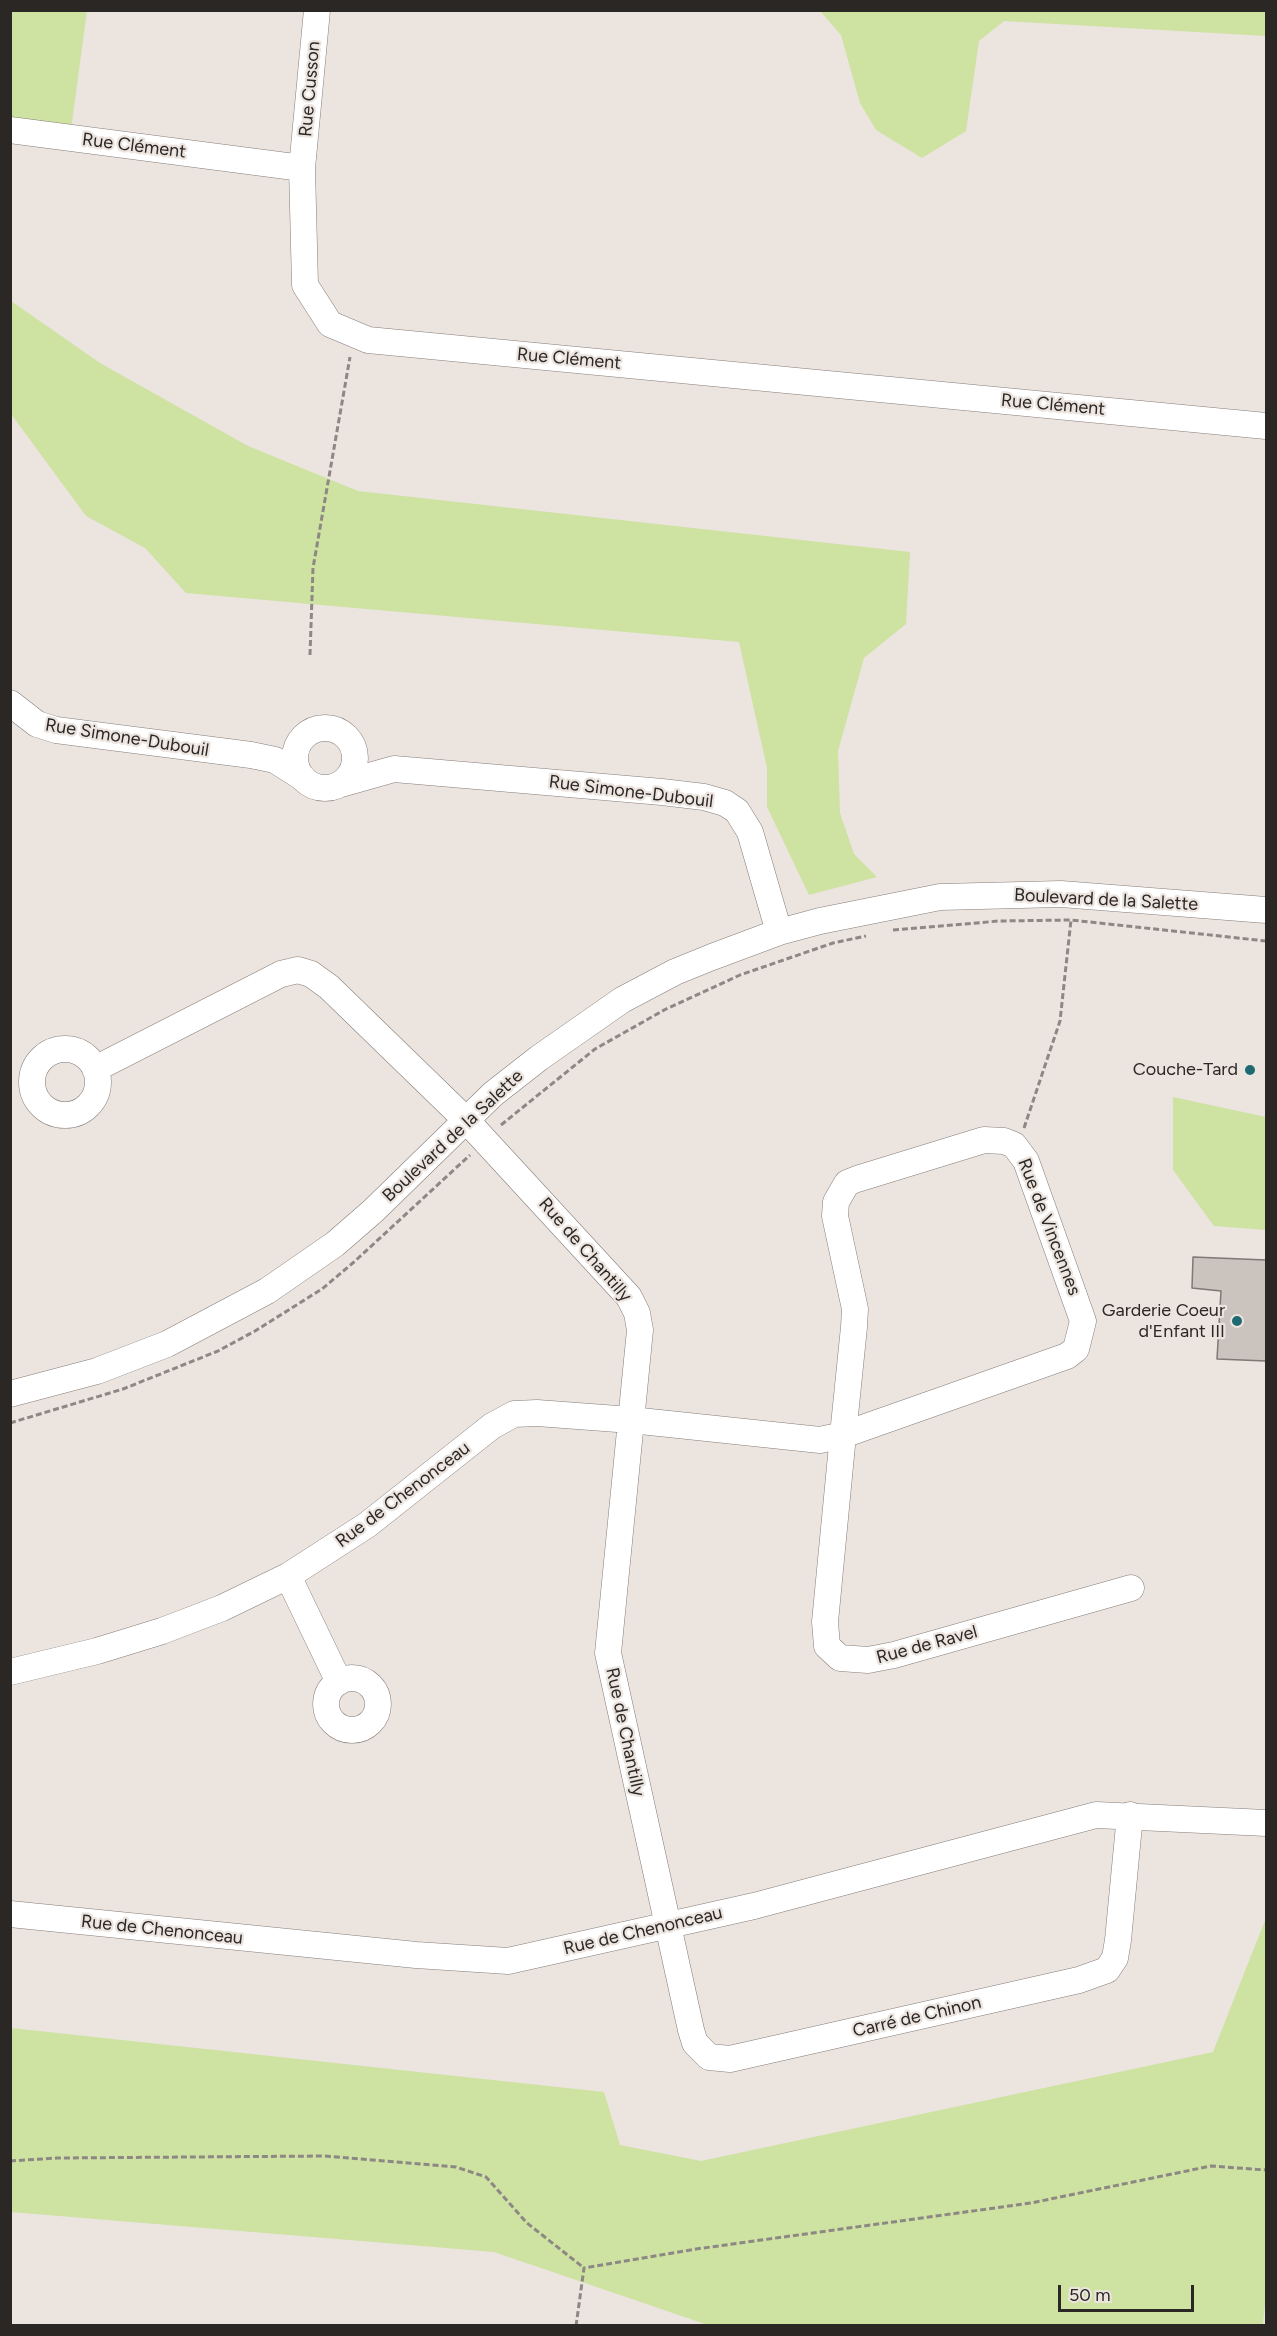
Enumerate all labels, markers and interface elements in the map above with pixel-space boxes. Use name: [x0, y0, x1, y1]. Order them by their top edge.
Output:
street label: Rue Cusson: [295, 40, 325, 138]
street label: Rue Clément: [81, 129, 187, 163]
street label: Rue Clément: [516, 344, 622, 374]
street label: Rue Clément: [1000, 390, 1106, 420]
street label: Rue Simone-Dubouil: [44, 714, 210, 762]
street label: Rue Simone-Dubouil: [548, 771, 714, 813]
street label: Boulevard de la Salette: [1013, 884, 1199, 916]
place label: Couche-Tard: [1133, 1059, 1238, 1081]
marker: Couche-Tard: [1243, 1063, 1257, 1077]
street label: Boulevard de la Salette: [378, 1065, 528, 1207]
street label: Rue de Vincennes: [1013, 1155, 1085, 1299]
street label: Rue de Chantilly: [534, 1193, 636, 1307]
place label: Garderie Coeur d'Enfant III: [1102, 1300, 1225, 1342]
marker: Garderie Coeur d'Enfant III: [1230, 1314, 1244, 1328]
street label: Rue de Chenonceau: [332, 1437, 474, 1553]
street label: Rue de Ravel: [874, 1621, 980, 1669]
street label: Rue de Chantilly: [601, 1666, 649, 1798]
street label: Rue de Chenonceau: [561, 1902, 725, 1960]
street label: Rue de Chenonceau: [80, 1911, 244, 1949]
street label: Carré de Chinon: [851, 1992, 983, 2042]
scale bar: [1061, 2273, 1198, 2311]
text: 50 m: [1069, 2284, 1111, 2306]

